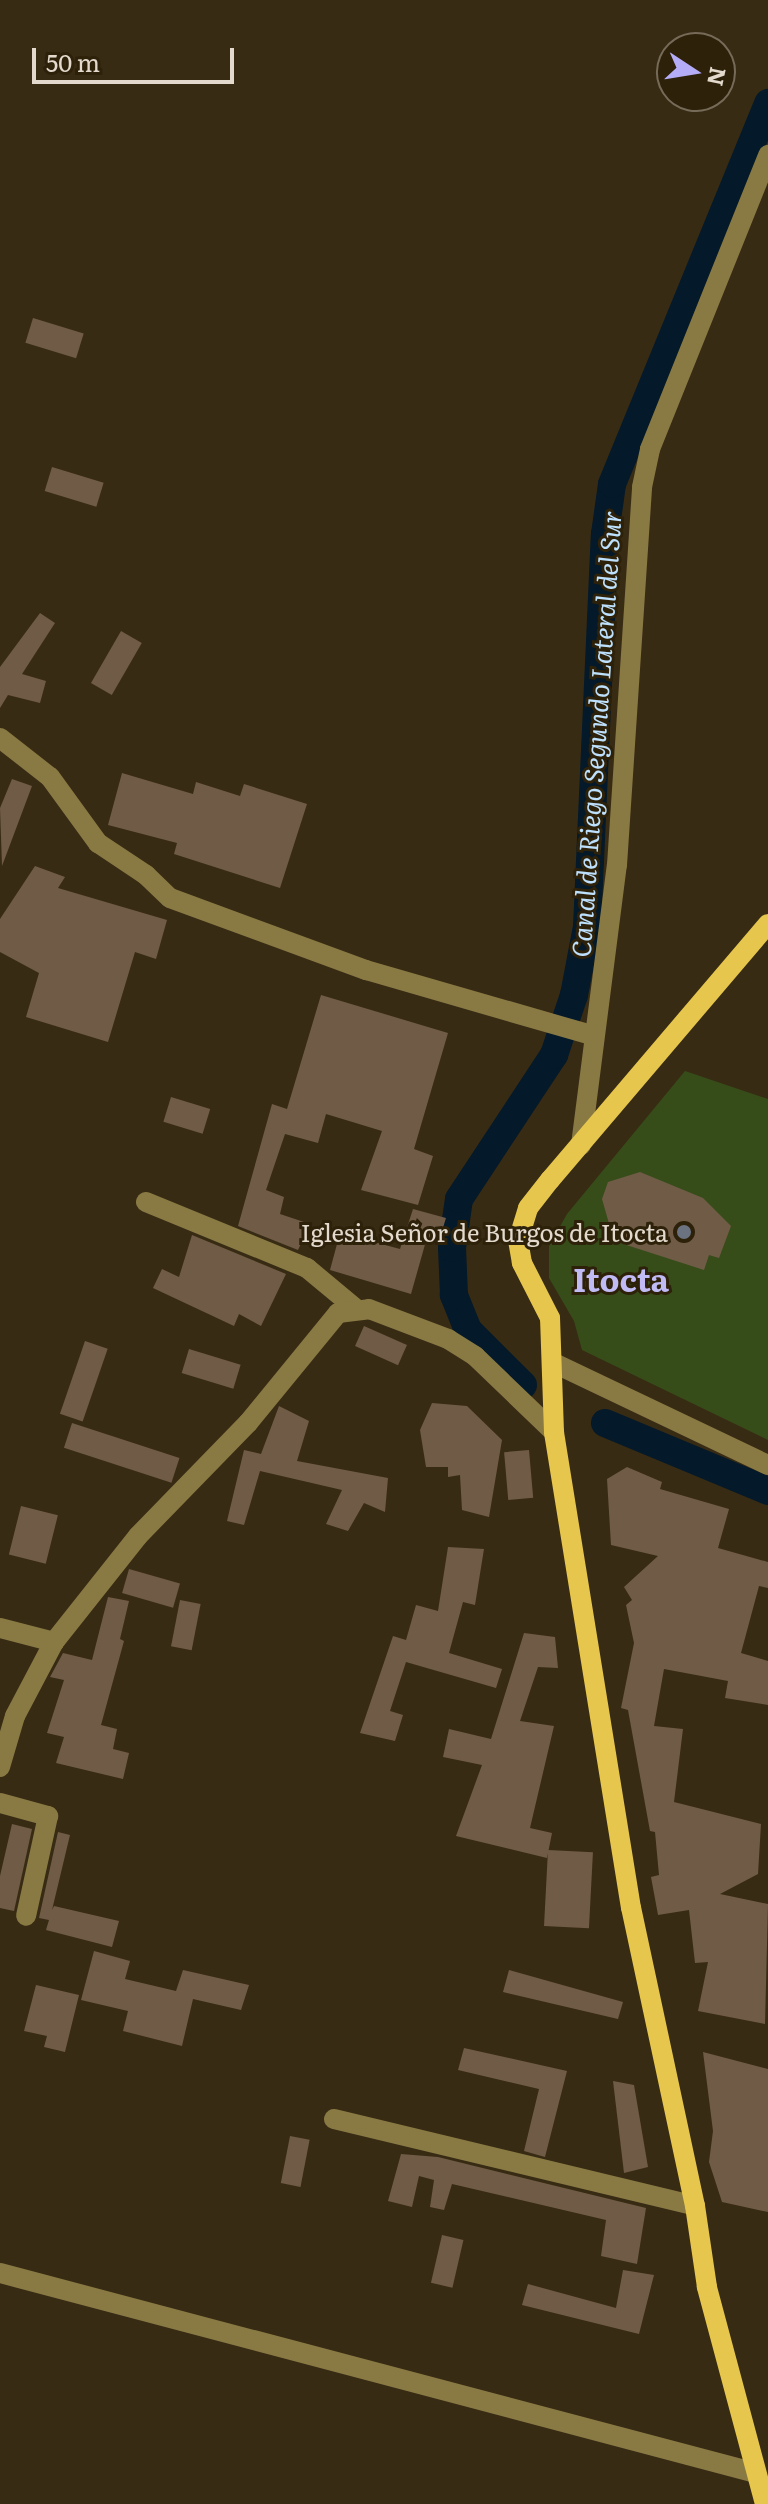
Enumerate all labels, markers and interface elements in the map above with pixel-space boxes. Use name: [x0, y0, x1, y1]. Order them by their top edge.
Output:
scale bar: [36, 32, 238, 82]
north arrow: [656, 32, 736, 112]
text: 50 m: [46, 44, 100, 79]
text: N: [700, 64, 736, 89]
water label: Canal de Riego Segundo Lateral del Sur: [564, 510, 626, 958]
place label: Iglesia Señor de Burgos de Itocta: [301, 1218, 668, 1246]
marker: Iglesia Señor de Burgos de Itocta: [675, 1223, 693, 1241]
district label: Itocta: [573, 1259, 669, 1297]

